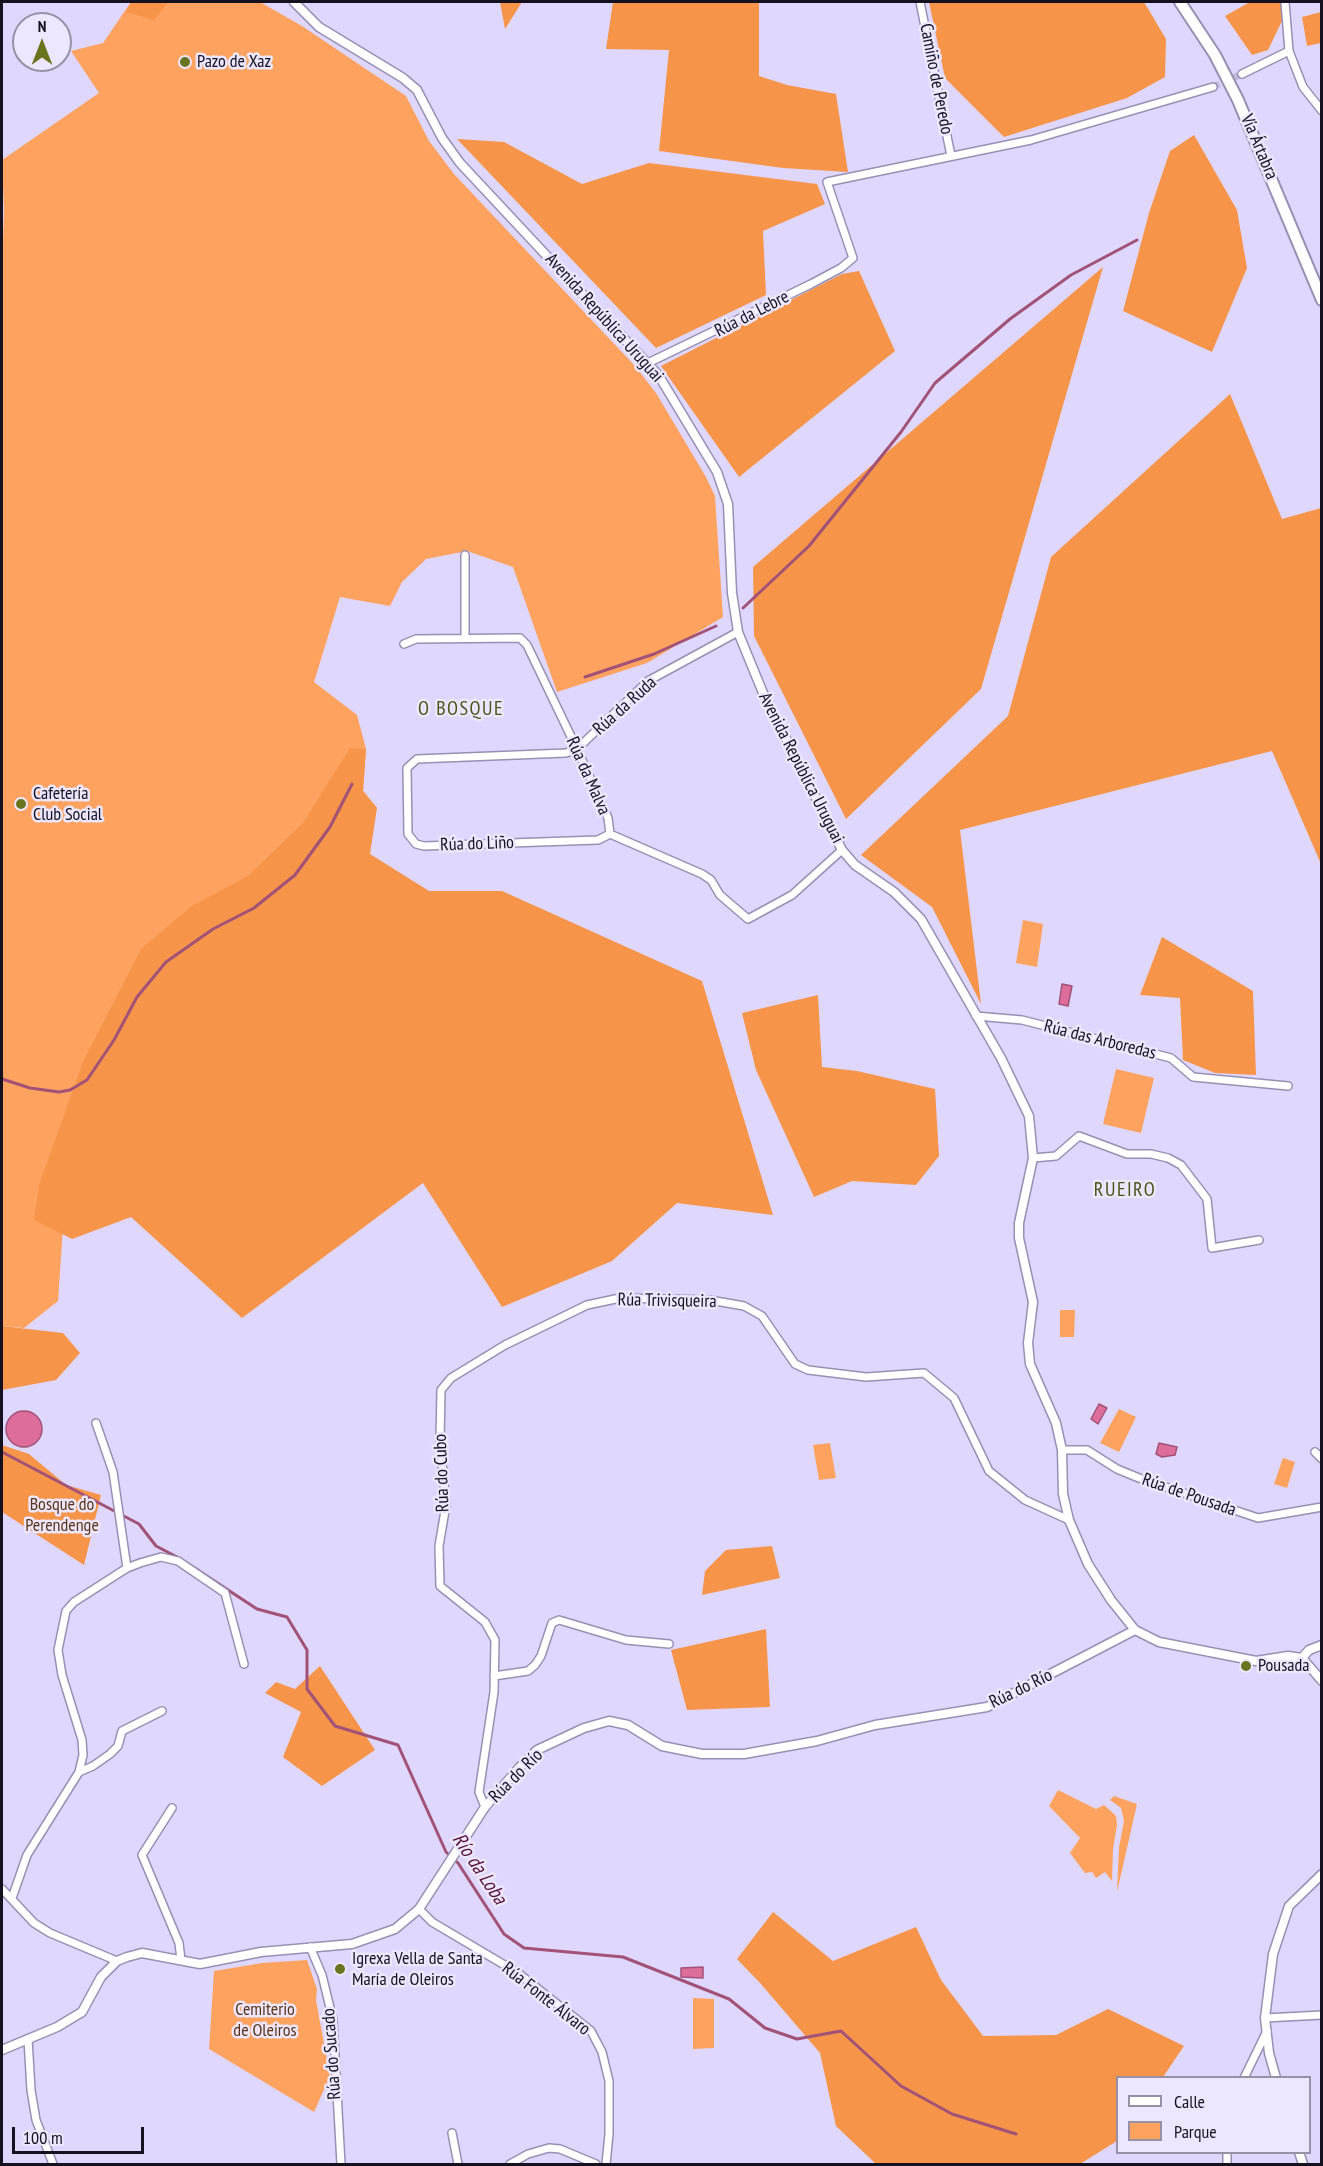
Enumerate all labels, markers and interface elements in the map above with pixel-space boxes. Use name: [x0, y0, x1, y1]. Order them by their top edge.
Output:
north arrow: [12, 12, 72, 72]
text: N: [38, 16, 46, 36]
street label: Camiño de Peredo: [915, 22, 957, 136]
place label: Pazo de Xaz: [197, 51, 271, 73]
marker: Pazo de Xaz: [178, 55, 192, 69]
street label: Vía Ártabra: [1236, 111, 1282, 183]
street label: Avenida República Uruguai: [540, 249, 668, 387]
street label: Rúa da Lebre: [711, 286, 793, 342]
street label: Rúa da Ruda: [589, 672, 661, 740]
street label: Avenida República Uruguai: [754, 689, 848, 847]
district label: O BOSQUE: [418, 697, 504, 721]
street label: Rúa da Malva: [561, 734, 615, 818]
place label: Cafetería Club Social: [33, 783, 102, 826]
marker: Cafetería Club Social: [14, 797, 28, 811]
street label: Rúa do Liño: [440, 832, 514, 856]
street label: Rúa das Arboredas: [1042, 1016, 1158, 1064]
district label: RUEIRO: [1094, 1178, 1156, 1202]
street label: Rúa Trivisqueira: [617, 1289, 717, 1313]
street label: Rúa do Cubo: [430, 1434, 454, 1512]
street label: Rúa de Pousada: [1139, 1469, 1239, 1521]
park label: Bosque do Perendenge: [25, 1494, 99, 1537]
place label: Pousada: [1258, 1655, 1309, 1677]
marker: Pousada: [1239, 1659, 1253, 1673]
street label: Rúa do Río: [986, 1665, 1056, 1713]
street label: Rúa do Río: [485, 1745, 547, 1807]
water label: Río da Loba: [447, 1829, 511, 1909]
place label: Igrexa Vella de Santa María de Oleiros: [352, 1948, 483, 1990]
street label: Rúa Fonte Álvaro: [497, 1958, 595, 2040]
marker: Igrexa Vella de Santa María de Oleiros: [333, 1962, 347, 1976]
park label: Cemiterio de Oleiros: [233, 1999, 297, 2042]
street label: Rúa do Sucado: [318, 2008, 346, 2100]
legend: [1116, 2076, 1311, 2154]
text: Calle: [1174, 2090, 1205, 2113]
scale bar: [15, 2115, 147, 2153]
text: Parque: [1174, 2120, 1217, 2143]
text: 100 m: [23, 2126, 63, 2149]

